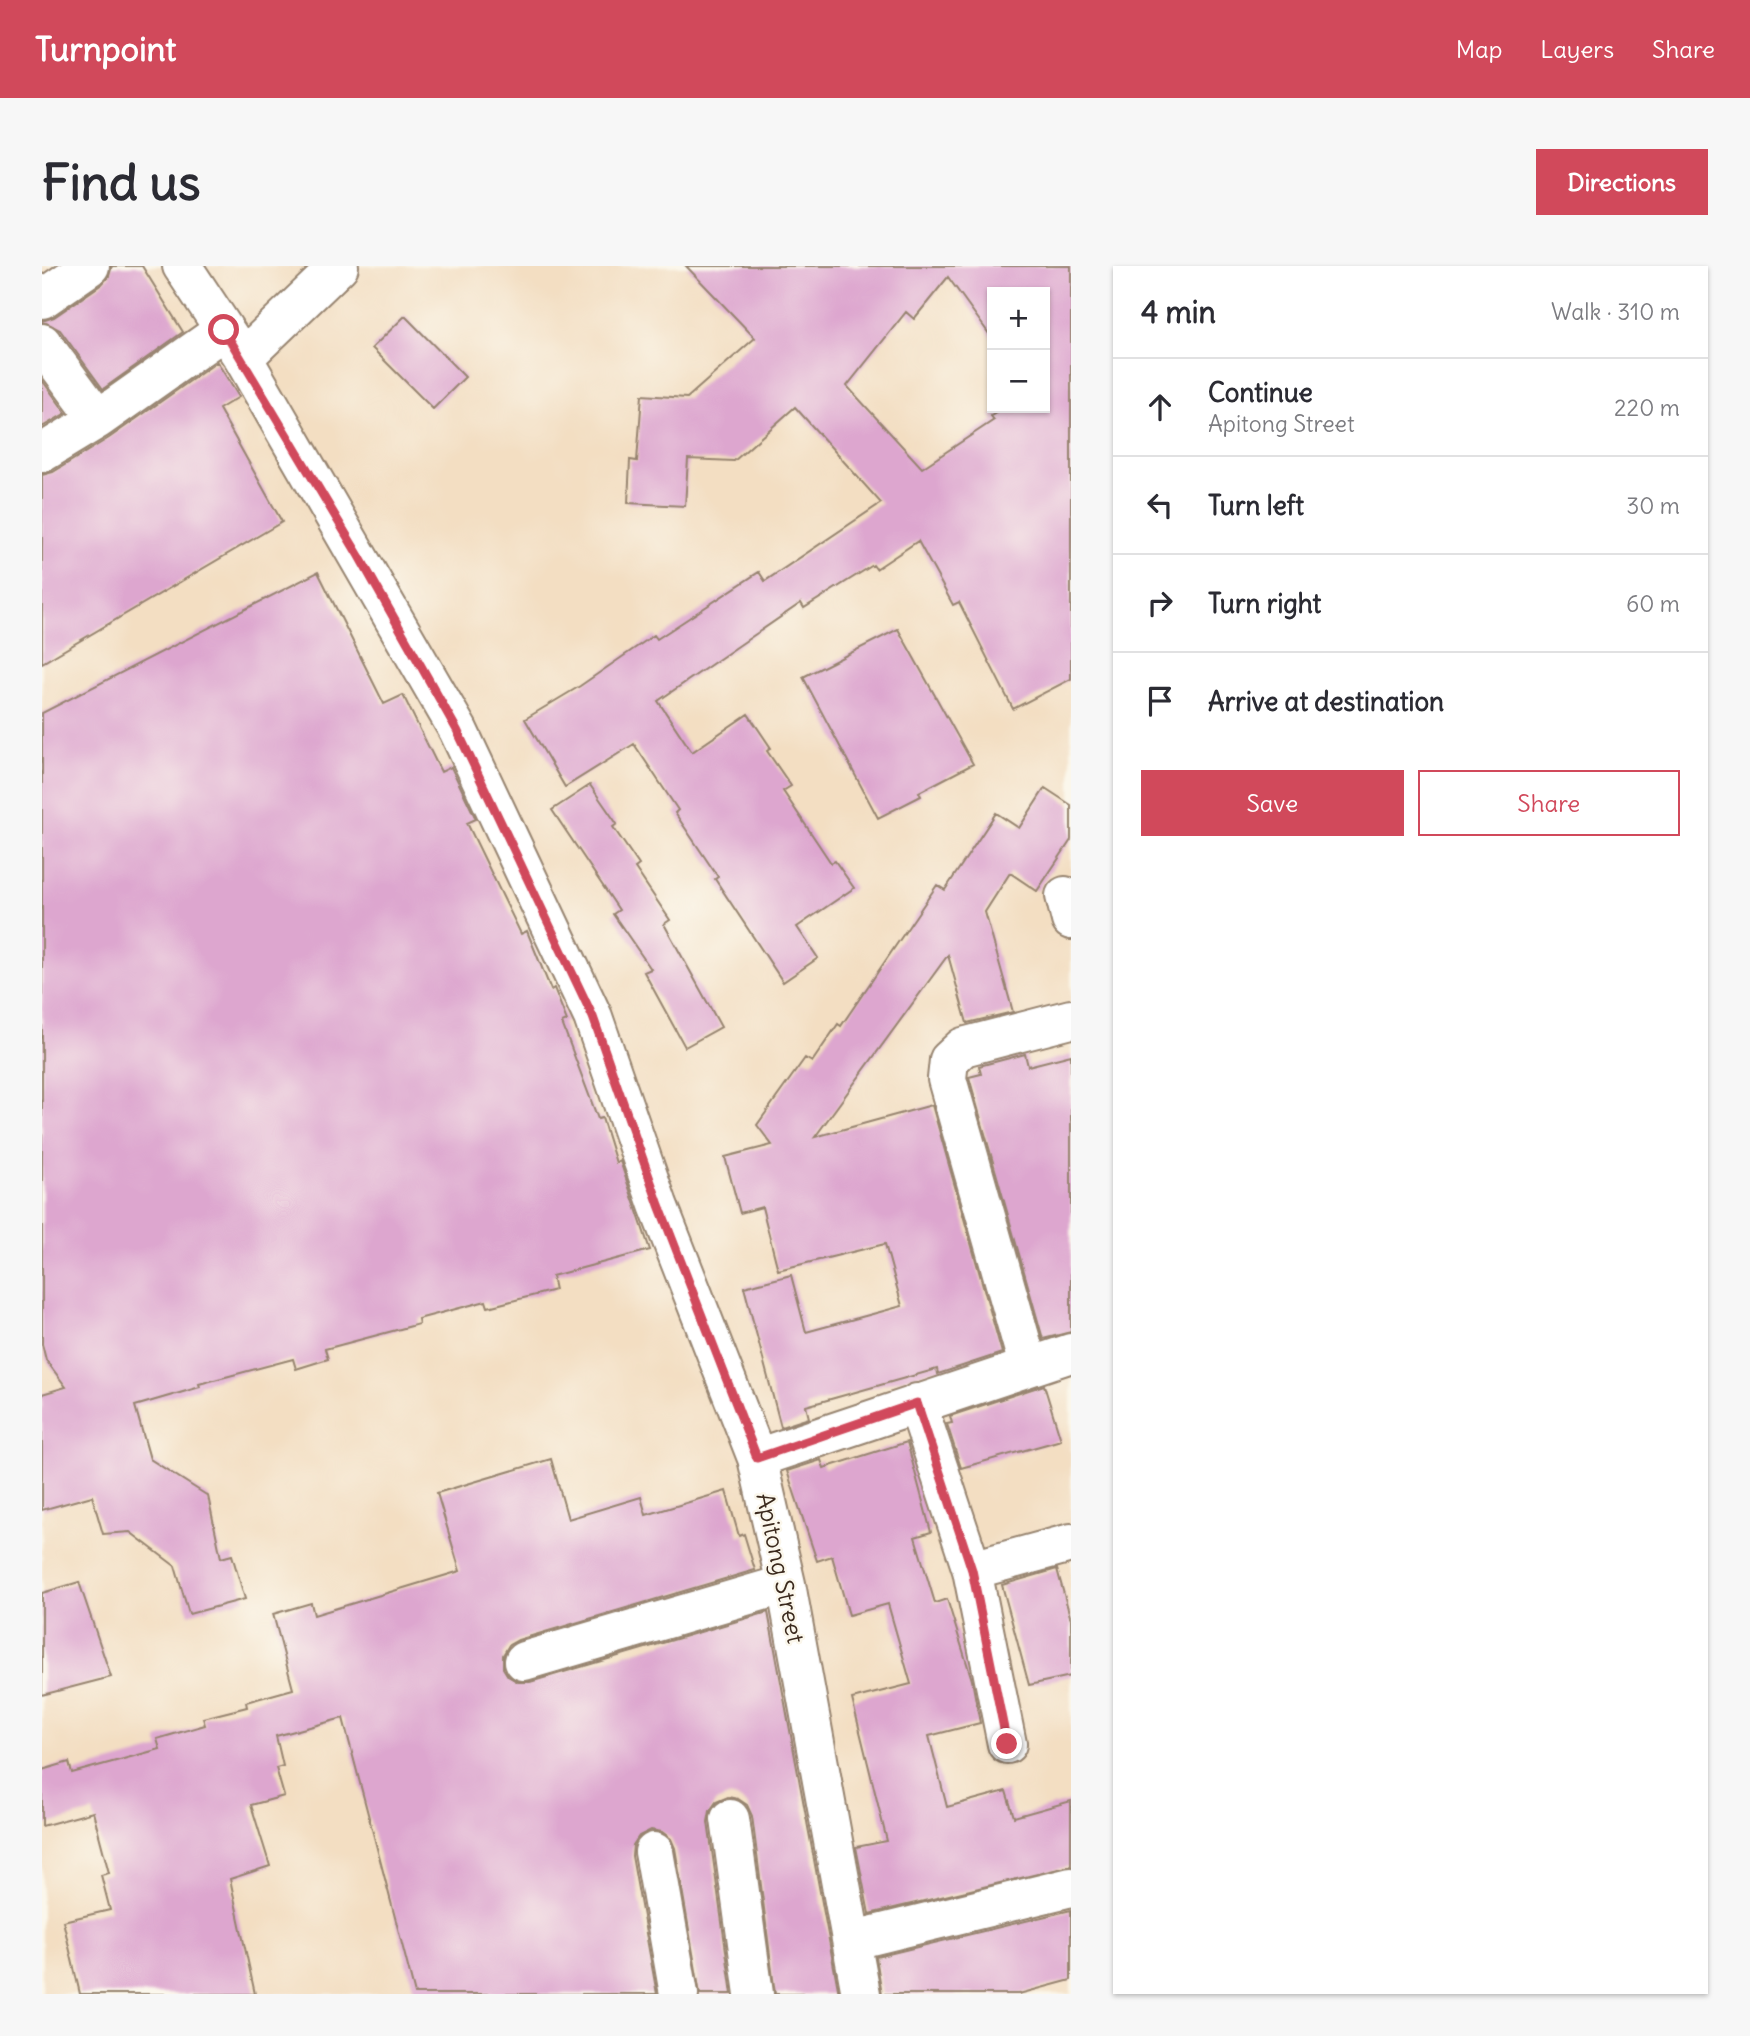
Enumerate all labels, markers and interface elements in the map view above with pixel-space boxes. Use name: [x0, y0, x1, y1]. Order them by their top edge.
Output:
text: Turnpoint: [35, 28, 176, 70]
text: Map: [1456, 34, 1502, 64]
text: Layers: [1540, 34, 1614, 64]
text: Share: [1652, 34, 1715, 64]
button: Directions: [1536, 149, 1708, 215]
text: Find us: [42, 152, 200, 213]
map controls: [987, 287, 1050, 413]
button: +: [987, 287, 1050, 350]
text: 4 min: [1141, 293, 1216, 331]
text: Walk · 310 m: [1551, 297, 1680, 326]
route start: [208, 314, 239, 345]
button: −: [987, 350, 1050, 413]
text: Continue: [1208, 376, 1313, 409]
icon: ahead: [1141, 388, 1179, 426]
text: 220 m: [1614, 393, 1680, 422]
text: Apitong Street: [1208, 409, 1355, 438]
icon: left: [1141, 486, 1179, 524]
text: Turn left: [1208, 489, 1304, 522]
text: 30 m: [1626, 491, 1680, 520]
icon: right: [1141, 584, 1179, 622]
text: Turn right: [1208, 587, 1321, 620]
text: 60 m: [1626, 589, 1680, 618]
icon: arrive: [1141, 682, 1179, 720]
text: Arrive at destination: [1208, 685, 1444, 718]
button: Save: [1141, 770, 1404, 836]
button: Share: [1418, 770, 1680, 836]
street label: Apitong Street: [750, 1490, 812, 1646]
route end: [991, 1728, 1022, 1759]

